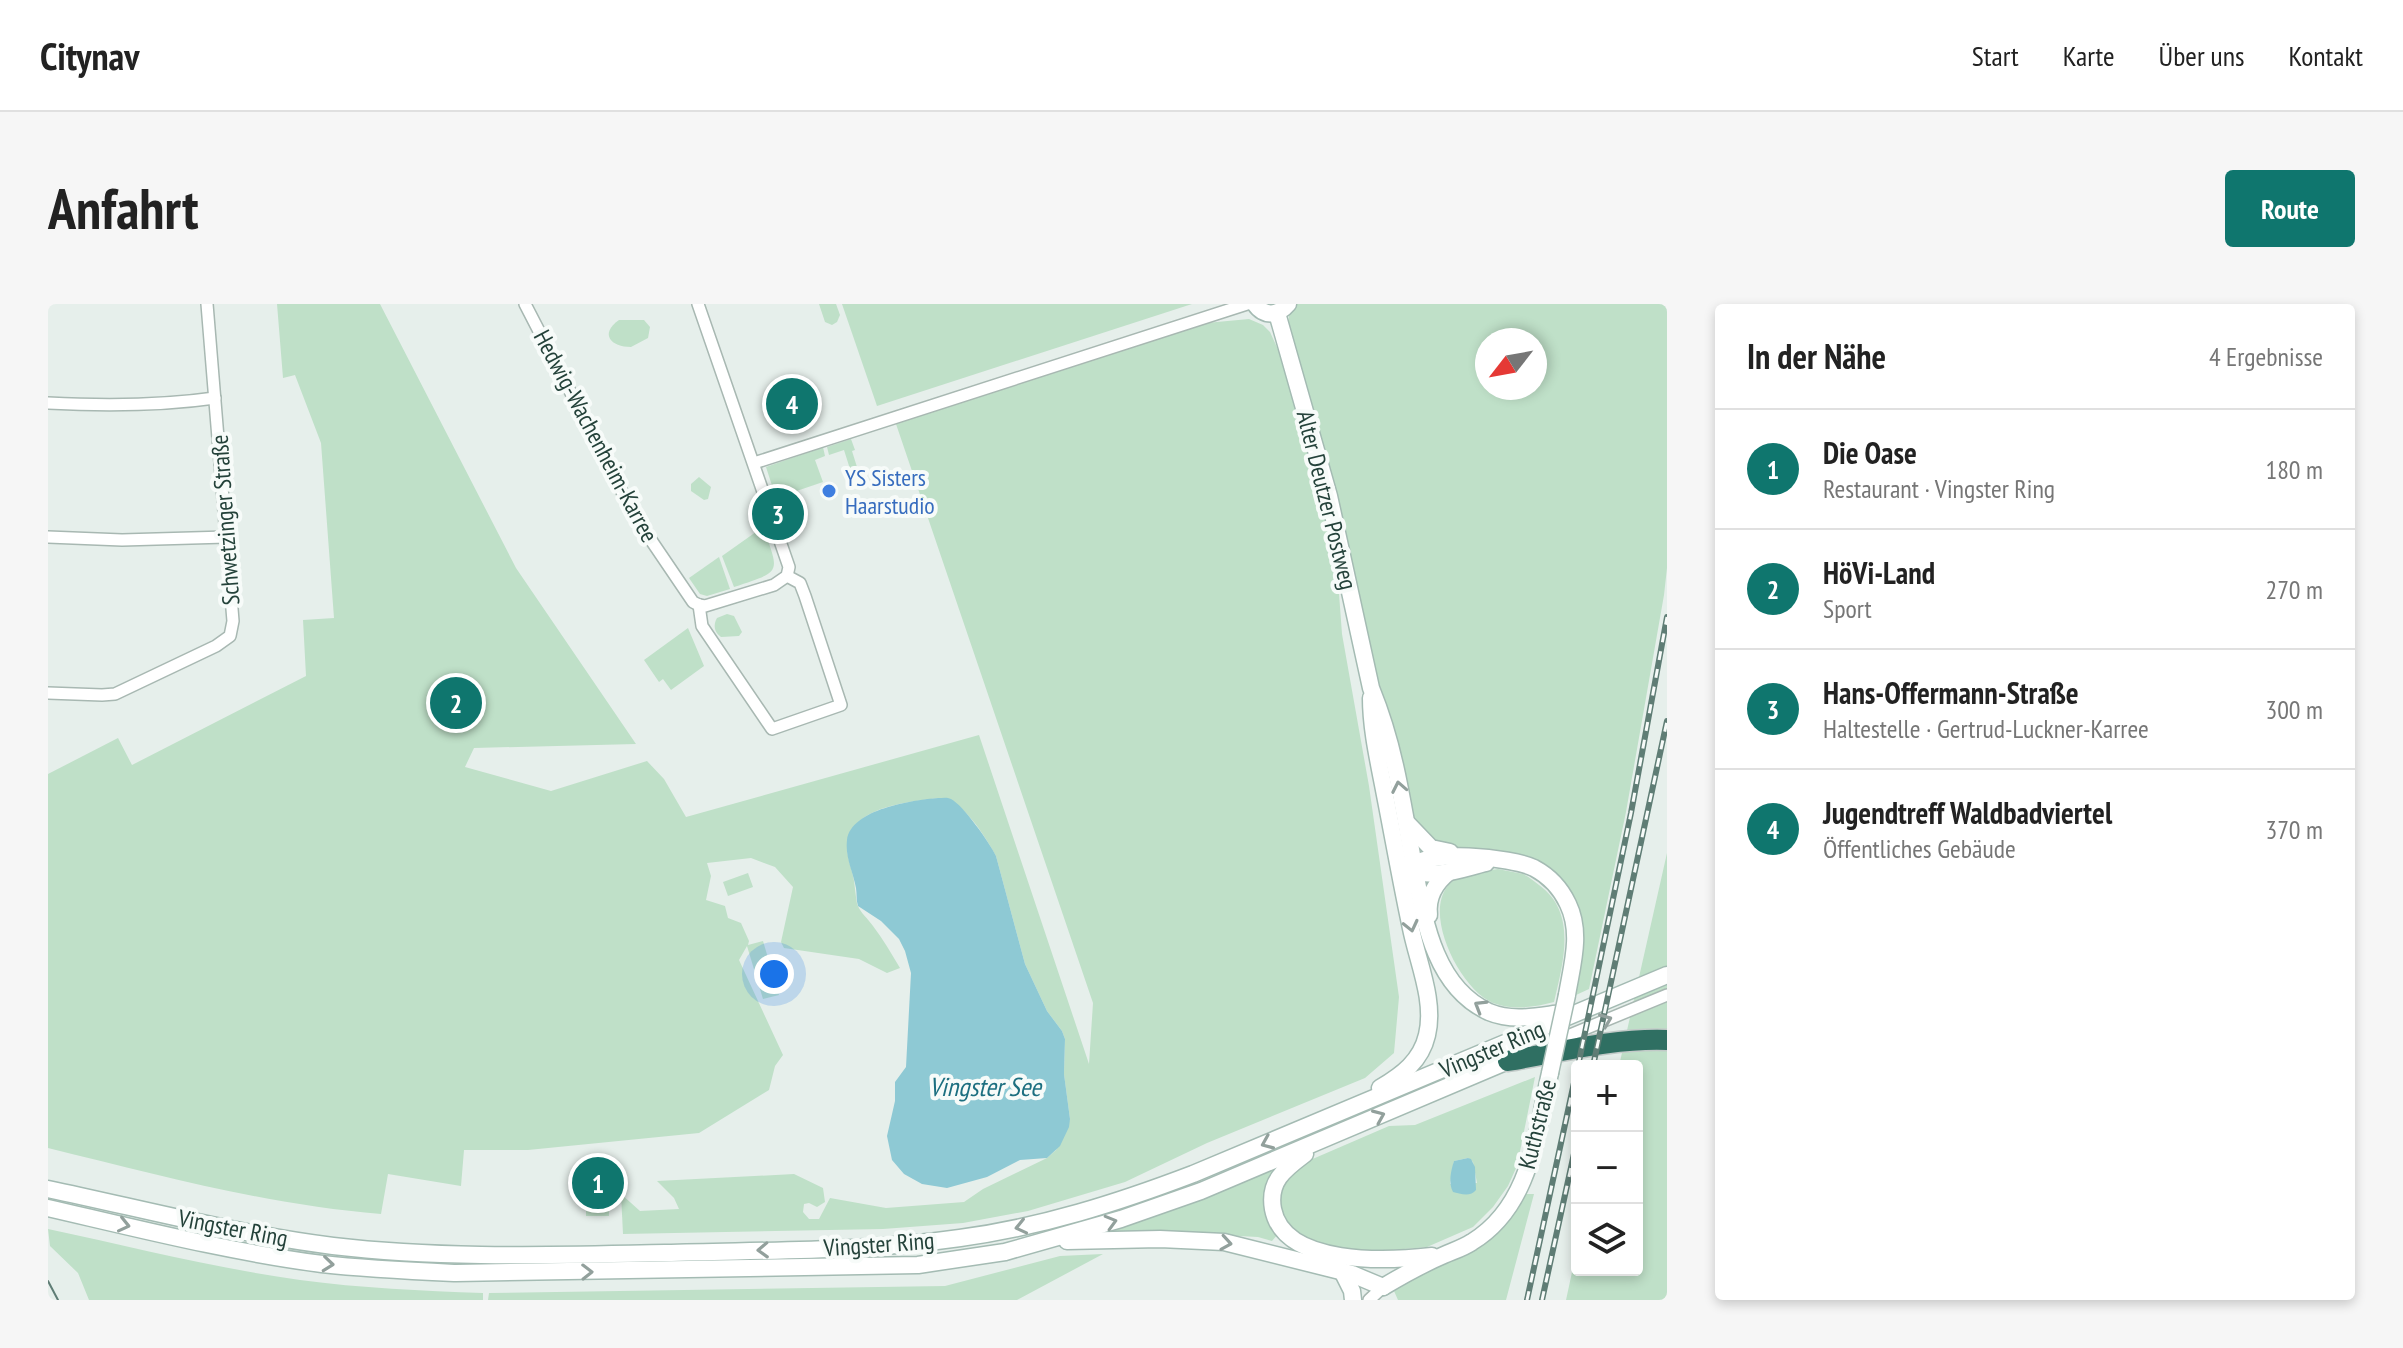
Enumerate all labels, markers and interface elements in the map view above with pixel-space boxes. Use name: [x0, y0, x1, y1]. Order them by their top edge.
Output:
text: Citynav: [40, 31, 139, 80]
text: Start: [1972, 37, 2019, 74]
text: Karte: [2063, 37, 2115, 74]
text: Über uns: [2159, 37, 2244, 74]
text: Kontakt: [2288, 37, 2363, 74]
button: Route: [2225, 170, 2355, 247]
text: Anfahrt: [48, 172, 199, 244]
street label: Hedwig-Wachenheim-Karree: [527, 324, 665, 548]
north arrow: [1475, 328, 1547, 400]
text: In der Nähe: [1747, 334, 1886, 378]
text: 4 Ergebnisse: [2209, 340, 2323, 373]
pin: 4: [766, 374, 818, 434]
street label: Alter Deutzer Postweg: [1290, 407, 1364, 593]
text: Die Oase: [1823, 433, 1917, 472]
street label: Schwetzinger Straße: [204, 434, 246, 606]
text: 1: [1767, 453, 1779, 486]
text: 180 m: [2265, 453, 2323, 486]
place label: YS Sisters Haarstudio: [845, 462, 935, 521]
text: Restaurant · Vingster Ring: [1823, 472, 2055, 505]
marker: YS Sisters Haarstudio: [820, 482, 838, 500]
pin: 3: [752, 484, 804, 544]
text: HöVi-Land: [1823, 553, 1935, 592]
text: 2: [1767, 573, 1779, 606]
text: 270 m: [2265, 573, 2323, 606]
text: Sport: [1823, 592, 1872, 625]
pin: 2: [430, 673, 482, 733]
text: Hans-Offermann-Straße: [1823, 673, 2079, 712]
text: 3: [1767, 693, 1779, 726]
text: 300 m: [2265, 693, 2323, 726]
text: Haltestelle · Gertrud-Luckner-Karree: [1823, 712, 2149, 745]
one-way arrow: [1391, 780, 1408, 793]
text: Jugendtreff Waldbadviertel: [1823, 793, 2112, 832]
text: 4: [1767, 813, 1779, 846]
text: 370 m: [2265, 813, 2323, 846]
text: Öffentliches Gebäude: [1823, 832, 2016, 865]
one-way arrow: [1402, 919, 1419, 933]
your location: [754, 954, 794, 994]
one-way arrow: [1474, 1000, 1489, 1016]
street label: Vingster Ring: [1434, 1013, 1549, 1085]
one-way arrow: [1598, 1013, 1612, 1030]
map controls: [1571, 1060, 1643, 1276]
button: +: [1571, 1060, 1643, 1132]
water label: Vingster See: [929, 1070, 1043, 1103]
street label: Kuthstraße: [1511, 1076, 1563, 1172]
one-way arrow: [1371, 1109, 1385, 1125]
button: −: [1571, 1132, 1643, 1204]
one-way arrow: [1261, 1134, 1275, 1150]
pin: 1: [572, 1153, 624, 1213]
street label: Vingster Ring: [175, 1202, 290, 1254]
button: layers: [1571, 1204, 1643, 1276]
one-way arrow: [1104, 1215, 1118, 1231]
one-way arrow: [117, 1216, 130, 1233]
one-way arrow: [1015, 1218, 1029, 1235]
street label: Vingster Ring: [822, 1225, 935, 1263]
one-way arrow: [1219, 1234, 1232, 1251]
one-way arrow: [756, 1241, 769, 1259]
one-way arrow: [322, 1255, 335, 1272]
one-way arrow: [581, 1263, 594, 1281]

